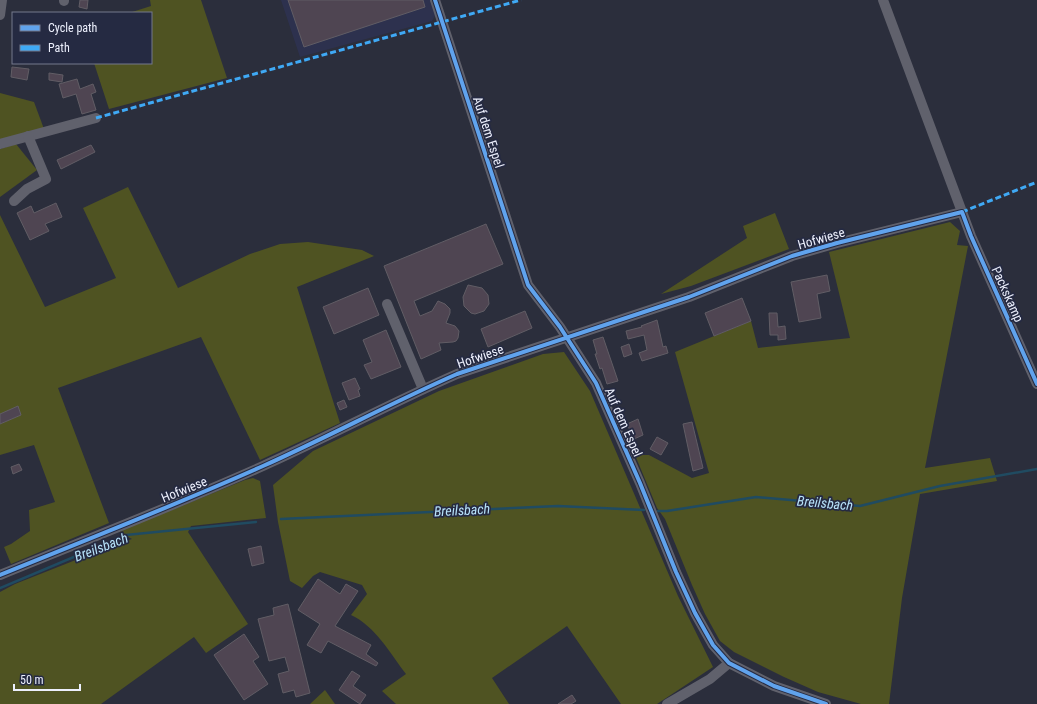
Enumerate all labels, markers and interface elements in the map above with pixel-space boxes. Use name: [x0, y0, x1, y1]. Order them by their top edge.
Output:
legend: [12, 12, 152, 64]
text: Cycle path: [48, 21, 98, 35]
text: Path: [48, 41, 70, 55]
street label: Auf dem Espel: [470, 95, 507, 170]
street label: Hofwiese: [796, 225, 846, 252]
street label: Packskamp: [989, 264, 1026, 324]
street label: Hofwiese: [455, 342, 505, 371]
street label: Auf dem Espel: [602, 385, 645, 459]
street label: Hofwiese: [159, 473, 209, 505]
water label: Breilsbach: [796, 493, 854, 513]
water label: Breilsbach: [433, 501, 491, 519]
water label: Breilsbach: [72, 529, 130, 565]
scale bar: [14, 666, 80, 692]
text: 50 m: [20, 673, 44, 687]

